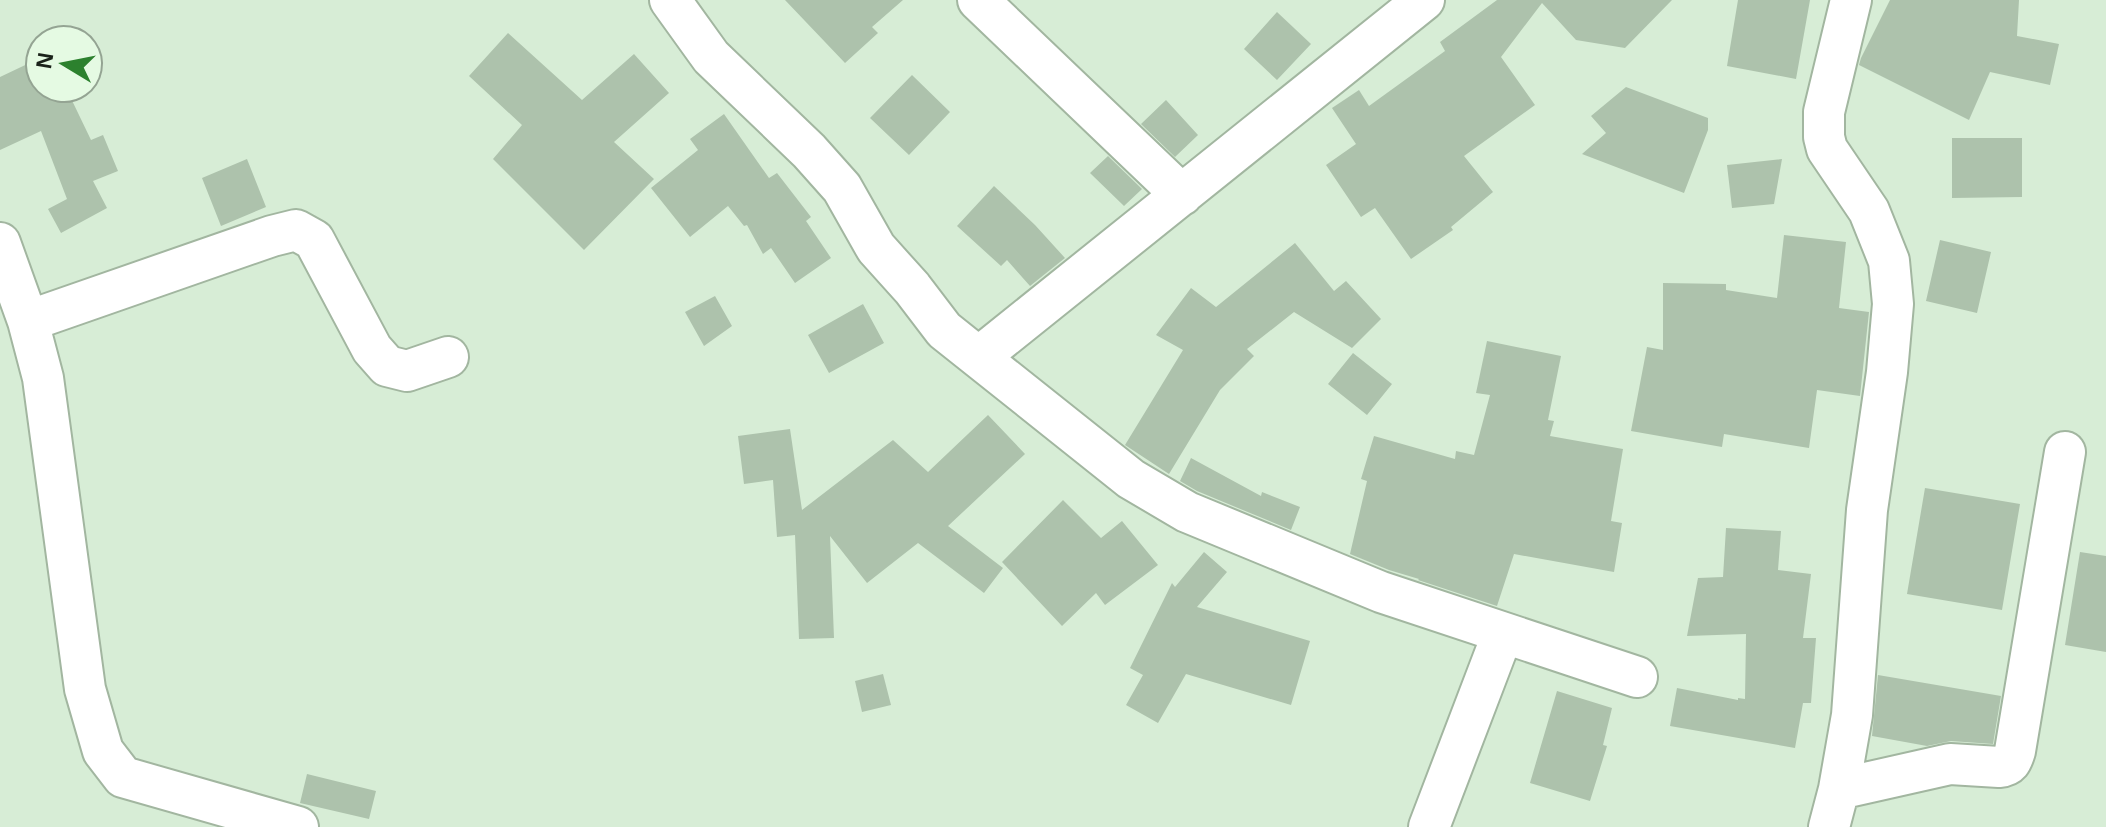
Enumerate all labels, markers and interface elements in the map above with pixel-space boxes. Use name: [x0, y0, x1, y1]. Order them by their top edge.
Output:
north arrow: [24, 24, 104, 104]
text: N: [31, 51, 58, 71]

